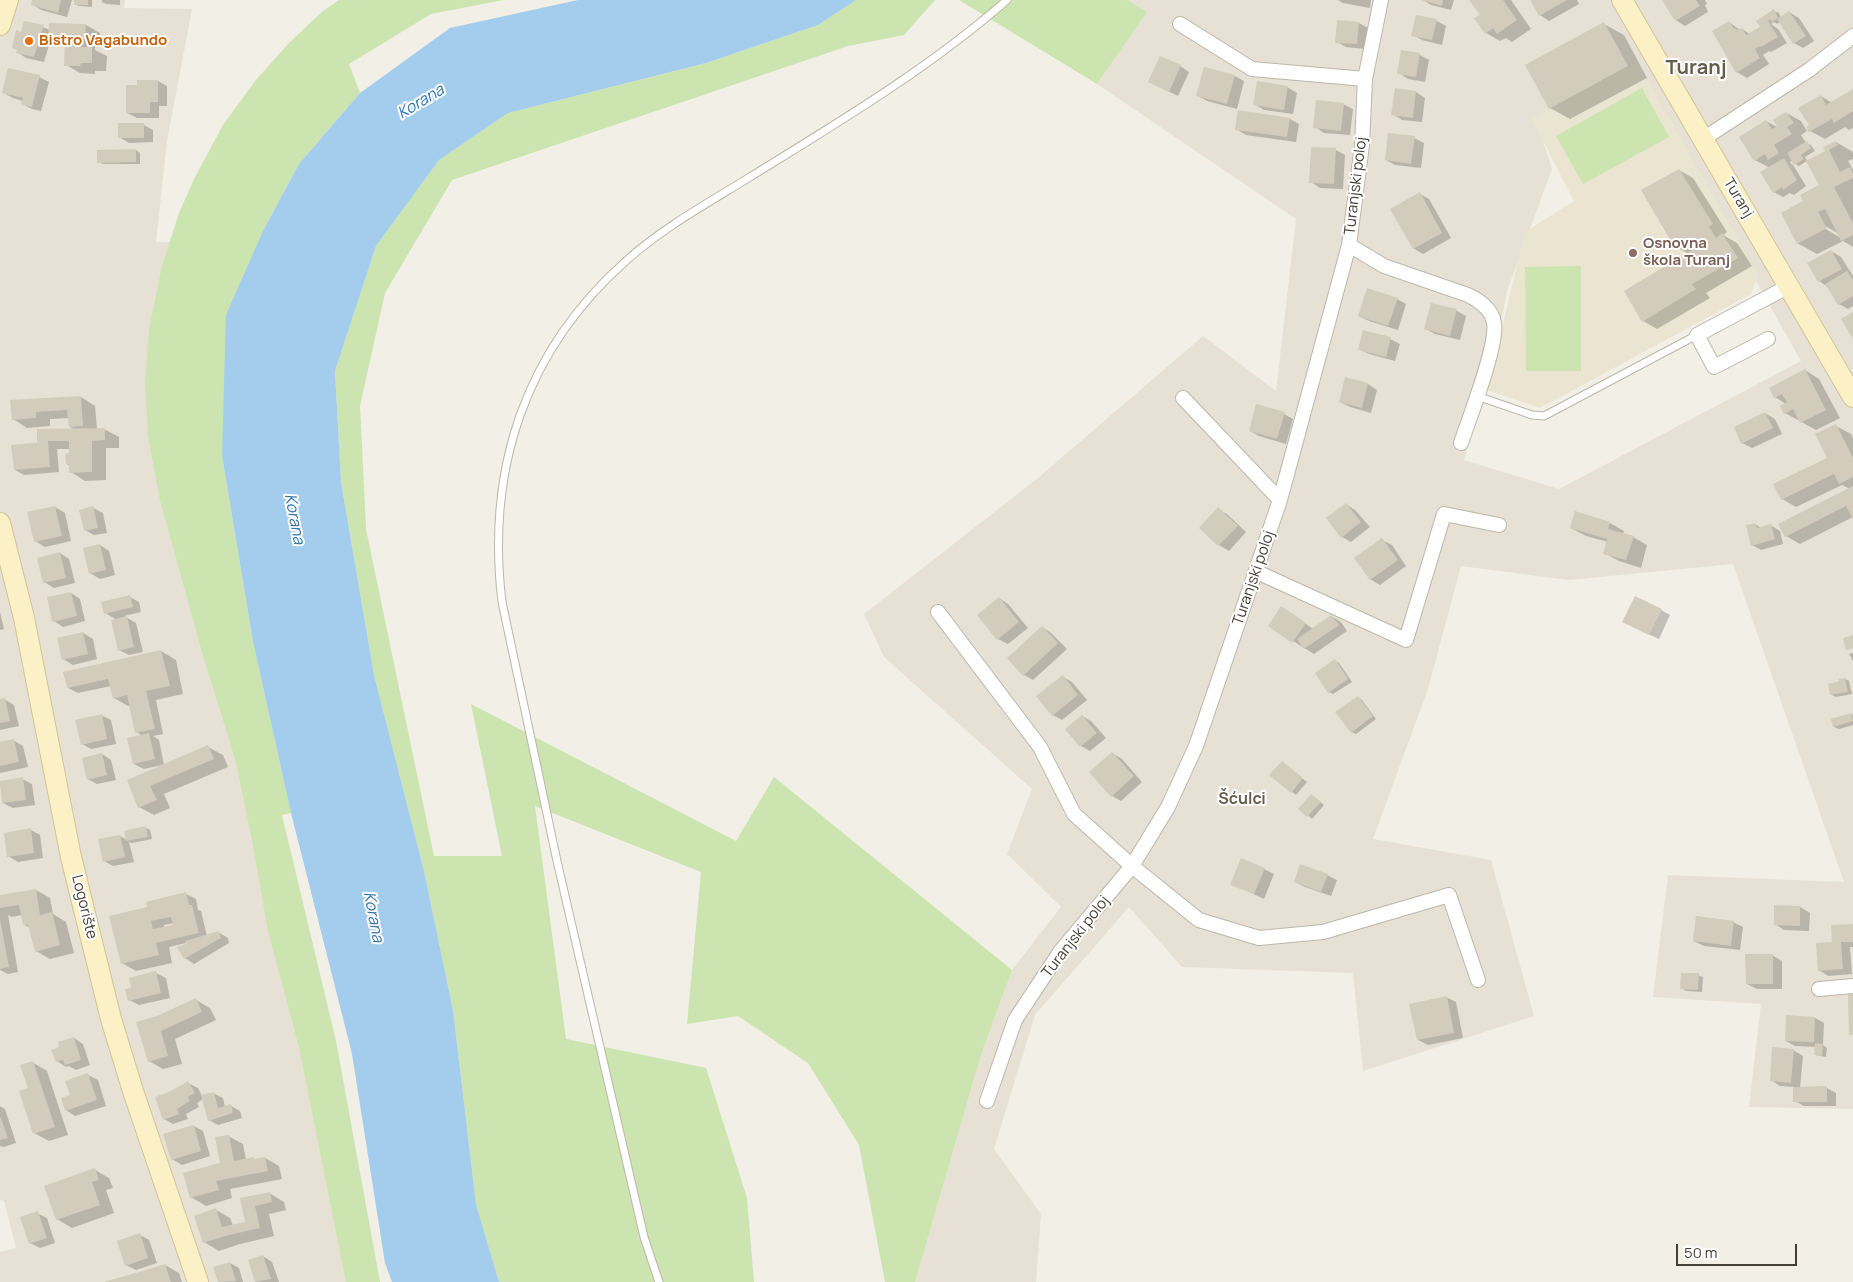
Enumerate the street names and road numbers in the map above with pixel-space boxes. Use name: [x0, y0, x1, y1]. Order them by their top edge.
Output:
street label: Turanjski poloj: [1341, 136, 1371, 236]
street label: Turanj: [1719, 175, 1757, 221]
street label: Turanjski poloj: [1229, 528, 1279, 628]
street label: Logorište: [67, 873, 101, 941]
street label: Turanjski poloj: [1038, 892, 1114, 982]

